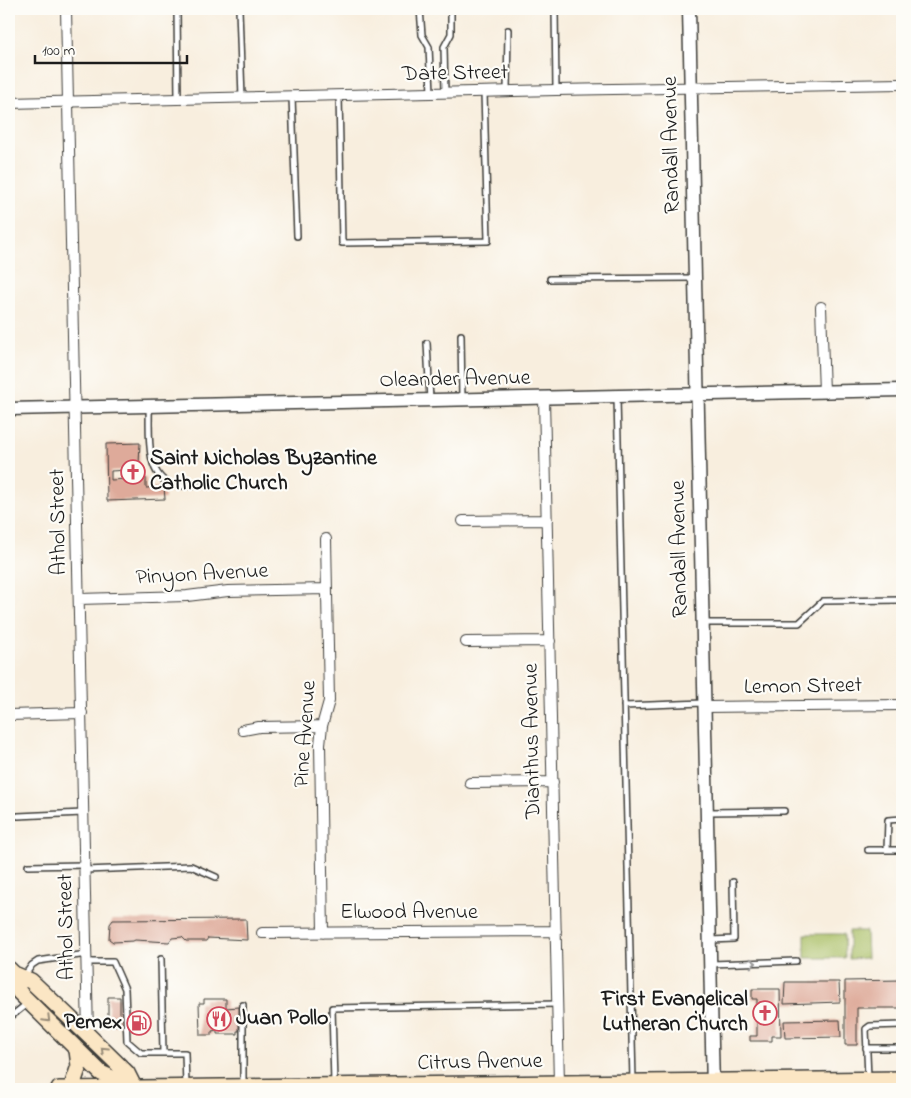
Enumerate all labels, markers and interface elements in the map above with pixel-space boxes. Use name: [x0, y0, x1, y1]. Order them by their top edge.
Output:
scale bar: [35, 32, 188, 64]
text: 100 m: [42, 40, 75, 62]
street label: Date Street: [401, 57, 509, 91]
street label: Randall Avenue: [655, 76, 689, 214]
street label: Oleander Avenue: [379, 363, 531, 397]
place label: Saint Nicholas Byzantine Catholic Church: [150, 443, 378, 500]
church icon: Saint Nicholas Byzantine Catholic Church: [120, 459, 146, 485]
street label: Athol Street: [42, 468, 76, 576]
street label: Randall Avenue: [663, 480, 697, 618]
street label: Pinyon Avenue: [135, 556, 269, 595]
street label: Dianthus Avenue: [516, 663, 550, 820]
street label: Lemon Street: [744, 670, 863, 704]
street label: Pine Avenue: [286, 679, 326, 789]
street label: Athol Street: [50, 873, 84, 981]
street label: Elwood Avenue: [340, 897, 478, 929]
one-way arrow: [749, 957, 757, 968]
place label: First Evangelical Lutheran Church: [601, 984, 748, 1041]
church icon: First Evangelical Lutheran Church: [752, 1000, 778, 1026]
place label: Juan Pollo: [236, 1003, 329, 1035]
restaurant icon: Juan Pollo: [206, 1006, 232, 1032]
place label: Pemex: [64, 1007, 122, 1039]
fuel station icon: Pemex: [126, 1010, 152, 1036]
one-way arrow: [41, 1013, 50, 1022]
street label: Citrus Avenue: [417, 1046, 543, 1080]
one-way arrow: [101, 1047, 110, 1056]

